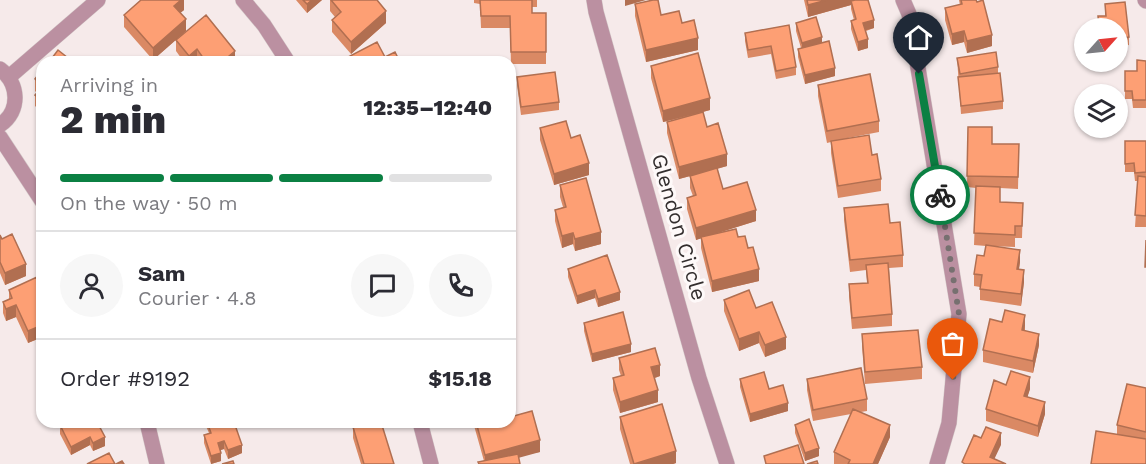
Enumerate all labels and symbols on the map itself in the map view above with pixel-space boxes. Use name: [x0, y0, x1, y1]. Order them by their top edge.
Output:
pin: [893, 12, 944, 74]
north arrow: [1074, 18, 1128, 72]
street label: Glendon Circle: [647, 151, 712, 303]
courier: [910, 165, 970, 225]
pin: [927, 318, 978, 380]

